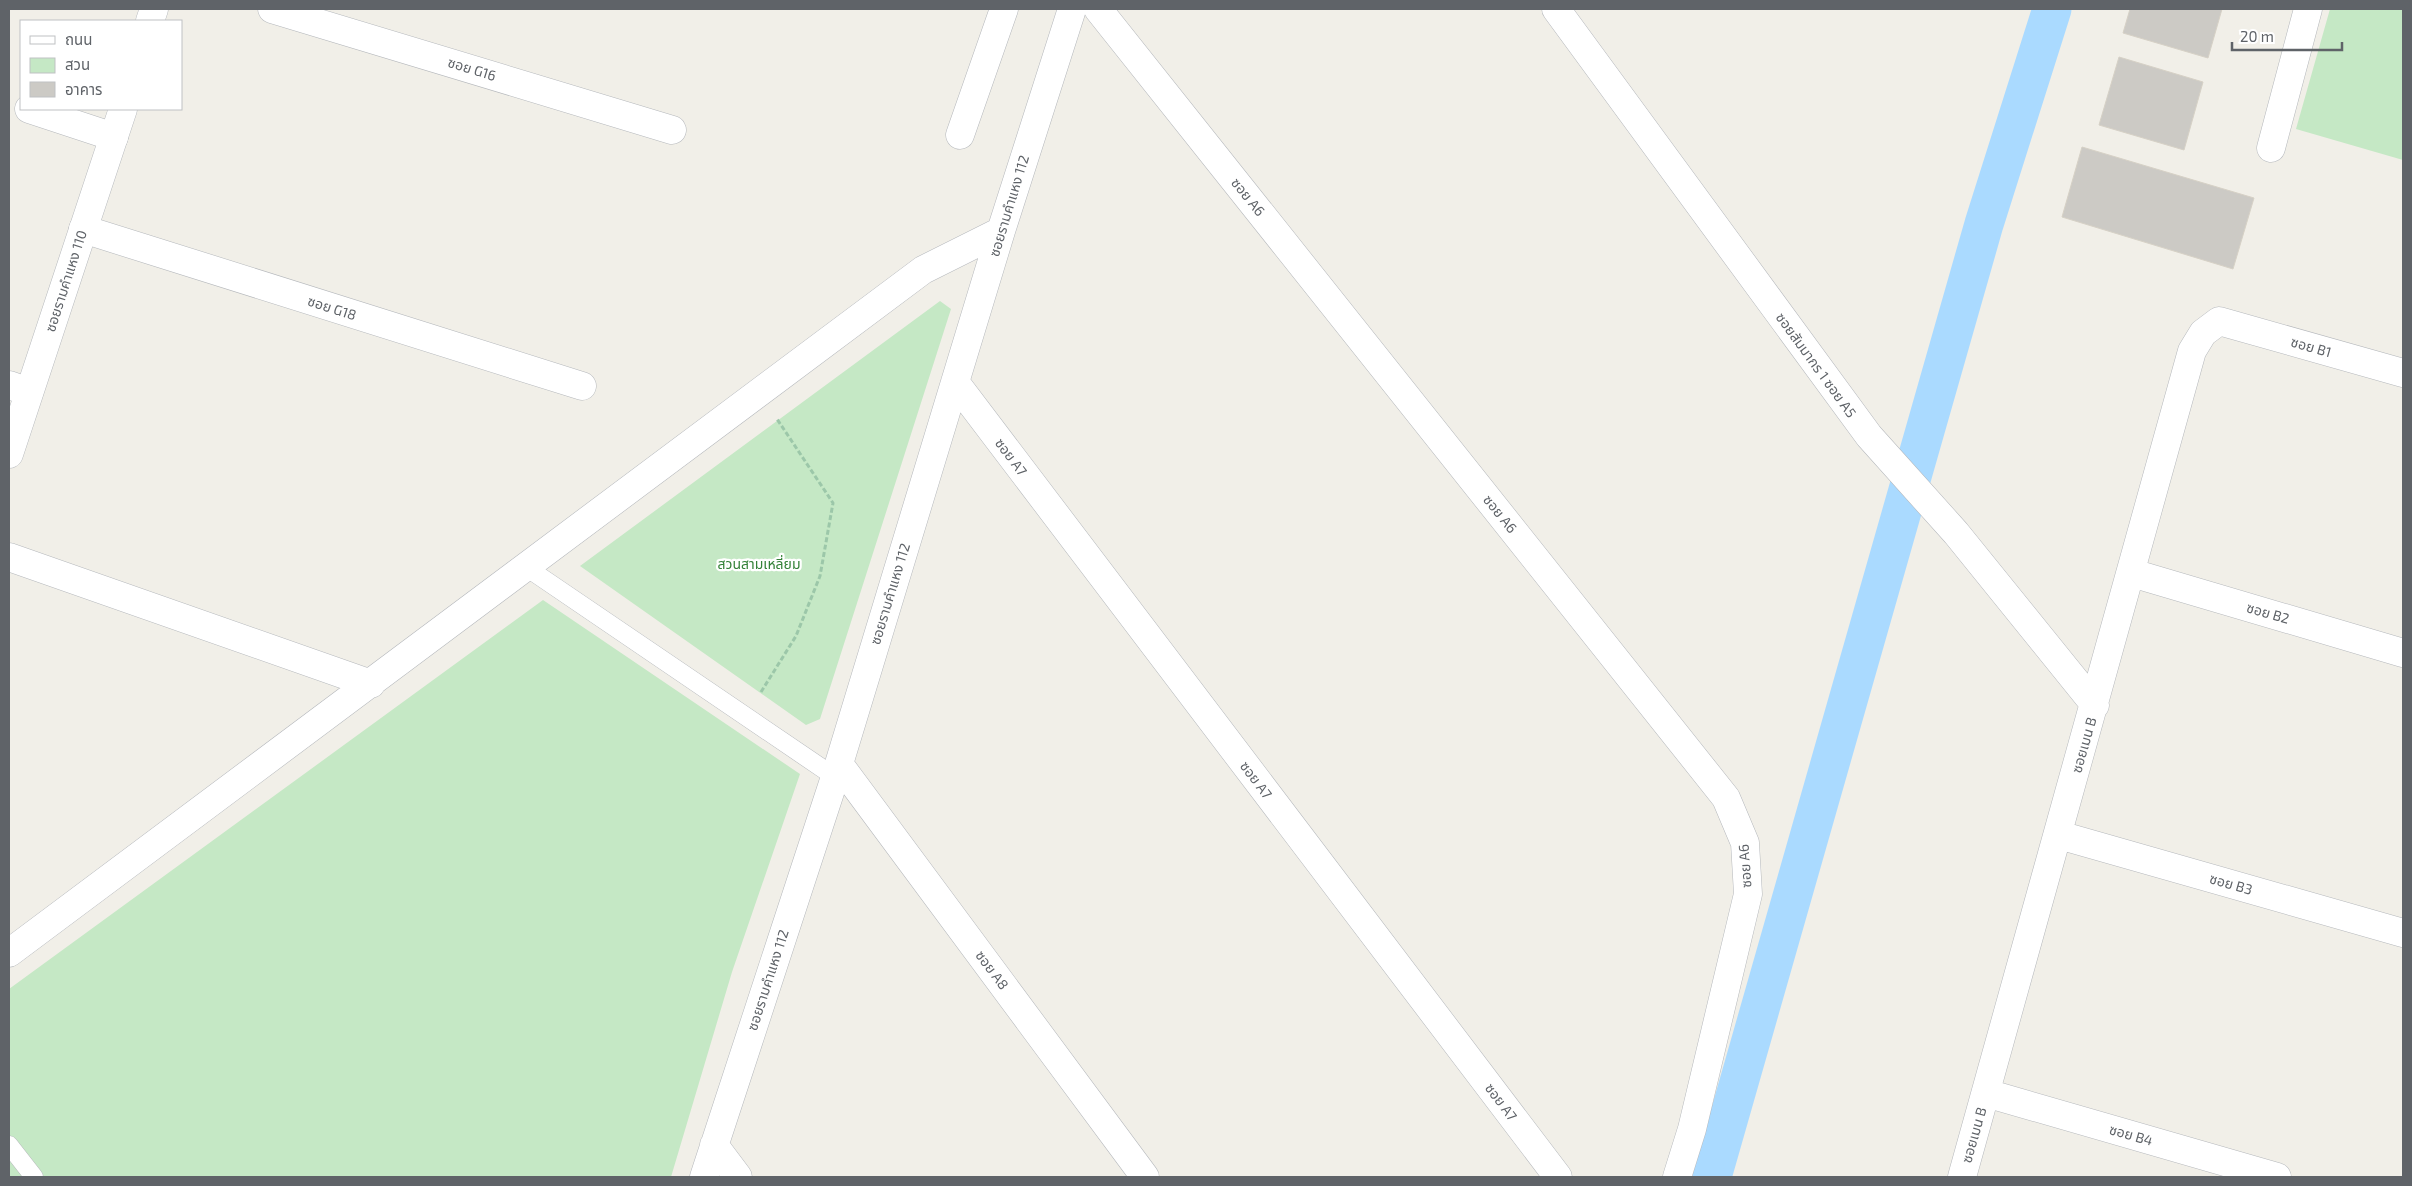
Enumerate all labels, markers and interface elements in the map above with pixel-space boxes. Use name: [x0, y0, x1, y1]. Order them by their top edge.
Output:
legend: [20, 20, 182, 110]
scale bar: [2232, 20, 2342, 52]
text: 20 m: [2240, 27, 2274, 45]
text: ถนน: [65, 30, 92, 48]
street label: ซอย G16: [446, 53, 498, 84]
text: สวน: [65, 55, 90, 73]
text: อาคาร: [65, 80, 102, 98]
street label: ซอยรามคำแหง 112: [985, 153, 1032, 259]
street label: ซอย A6: [1228, 174, 1269, 219]
street label: ซอยรามคำแหง 110: [41, 228, 90, 334]
street label: ซอย G18: [306, 292, 359, 323]
street label: ซอยสัมมากร 1 ซอย A5: [1773, 309, 1860, 420]
street label: ซอย B1: [2289, 333, 2333, 360]
street label: ซอย A7: [992, 435, 1031, 479]
street label: ซอย A6: [1480, 491, 1521, 536]
street label: ซอยรามคำแหง 112: [866, 541, 913, 647]
park label: สวนสามเหลี่ยม: [717, 554, 801, 572]
street label: ซอย B2: [2245, 598, 2292, 627]
street label: ซอยเมน B: [2067, 715, 2100, 775]
street label: ซอย A7: [1237, 758, 1276, 802]
street label: ซอย A6: [1734, 844, 1755, 889]
street label: ซอย B3: [2208, 869, 2255, 898]
street label: ซอยรามคำแหง 112: [743, 927, 792, 1033]
street label: ซอย A8: [972, 947, 1013, 993]
street label: ซอย A7: [1482, 1080, 1521, 1124]
street label: ซอยเมน B: [1957, 1105, 1990, 1165]
street label: ซอย B4: [2107, 1120, 2155, 1149]

